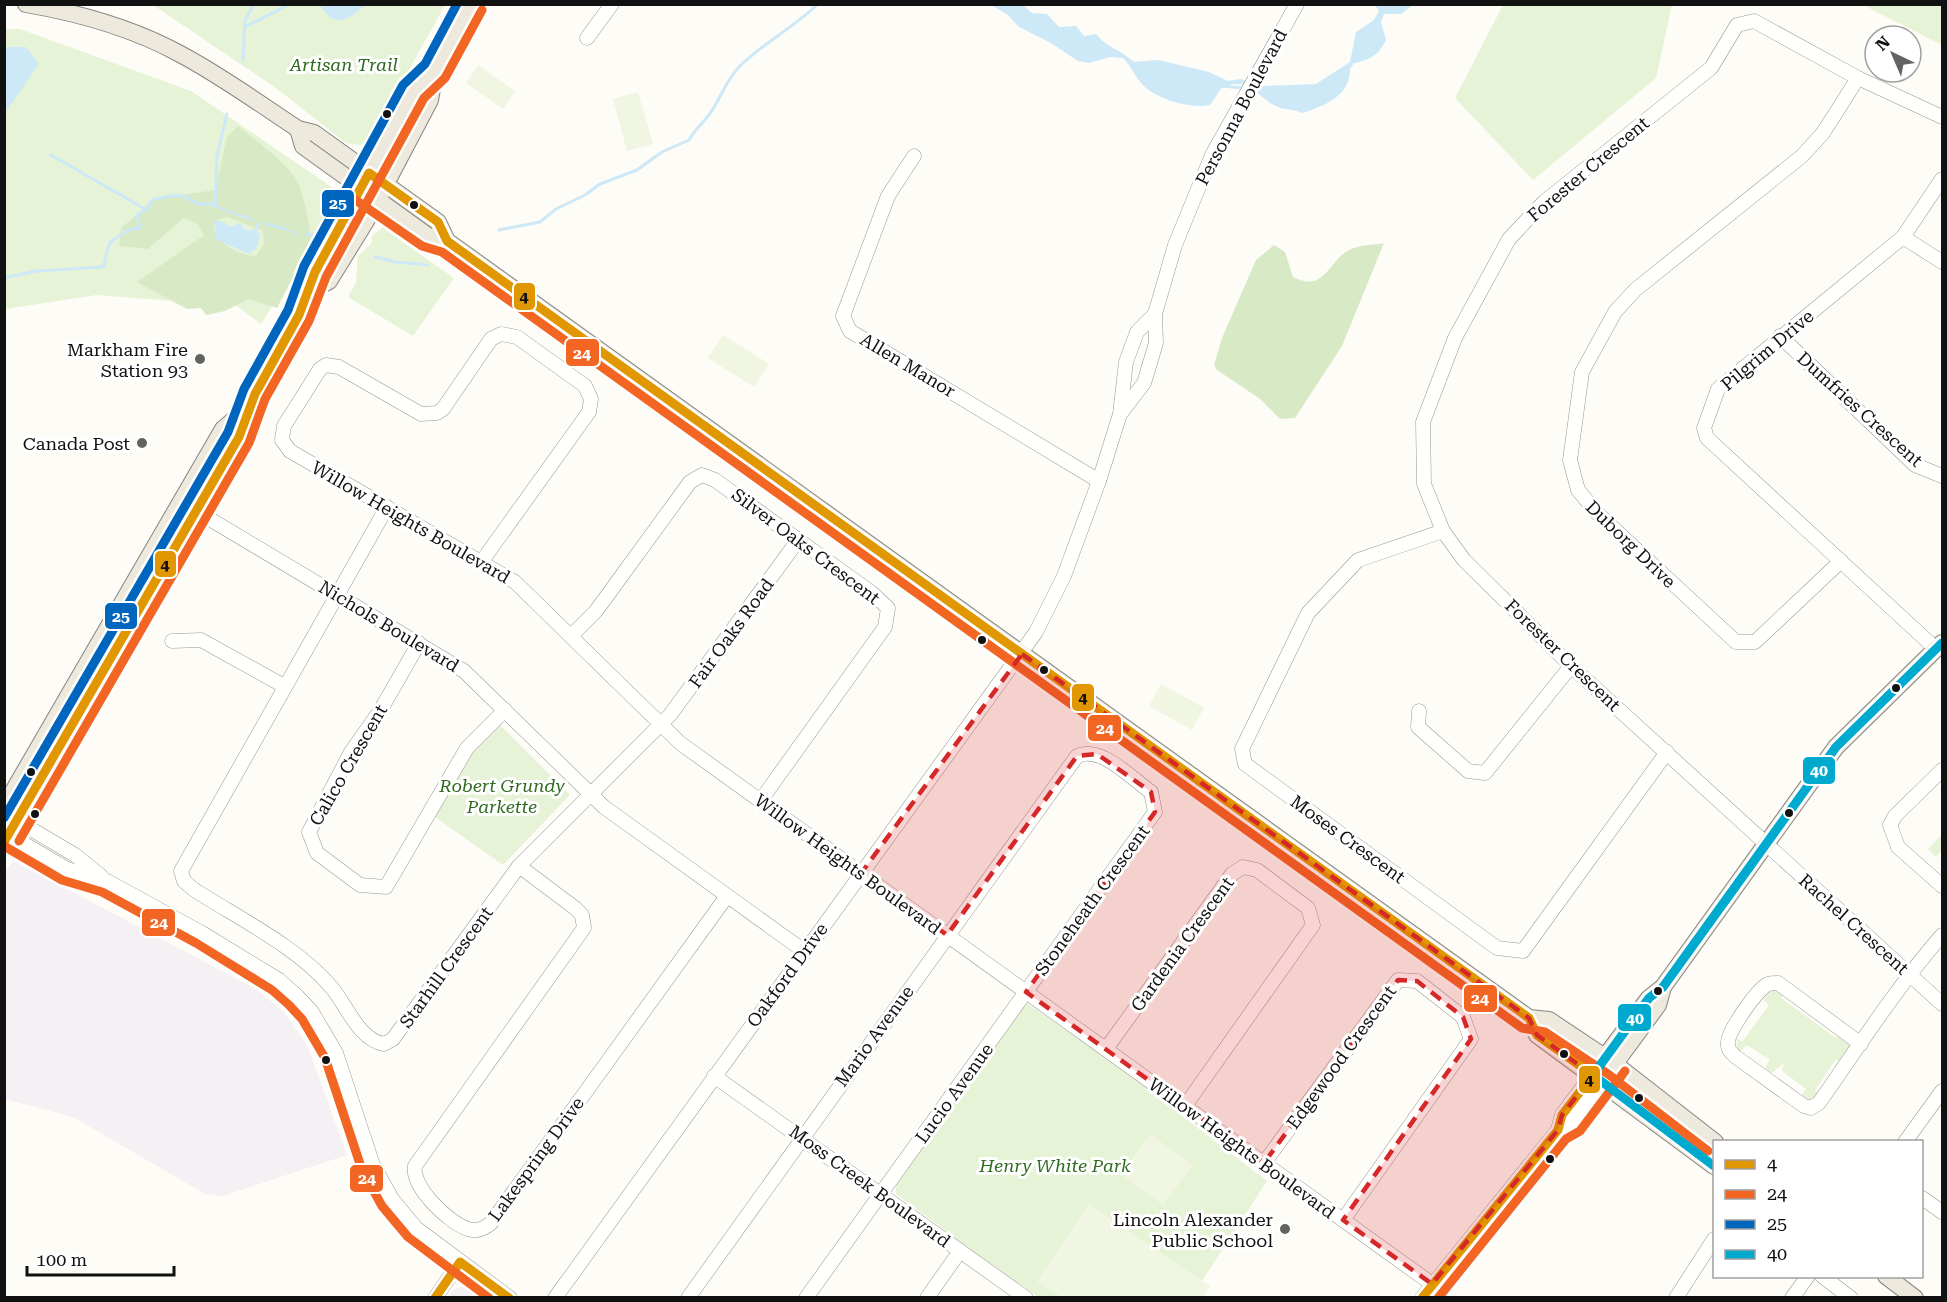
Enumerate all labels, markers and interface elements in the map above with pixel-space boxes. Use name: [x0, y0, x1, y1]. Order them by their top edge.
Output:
north arrow: [1863, 24, 1923, 84]
street label: Personna Boulevard: [1191, 25, 1291, 189]
text: N: [1872, 32, 1894, 55]
park label: Artisan Trail: [289, 54, 398, 75]
unlabelled marker: [381, 108, 393, 120]
street label: Forester Crescent: [1523, 112, 1653, 226]
line badge: 25: [321, 189, 355, 218]
text: 25: [329, 194, 347, 213]
unlabelled marker: [408, 199, 420, 211]
line badge: 4: [513, 282, 536, 311]
text: 4: [520, 287, 529, 306]
street label: Pilgrim Drive: [1716, 305, 1818, 395]
street label: Allen Manor: [857, 328, 959, 402]
line badge: 24: [565, 338, 600, 367]
place label: Markham Fire Station 93: [67, 339, 188, 381]
text: 24: [573, 344, 591, 363]
street label: Dumfries Crescent: [1793, 347, 1927, 471]
marker: Markham Fire Station 93: [193, 352, 207, 366]
place label: Canada Post: [23, 433, 130, 454]
marker: Canada Post: [135, 436, 149, 450]
street label: Willow Heights Boulevard: [308, 457, 514, 588]
street label: Silver Oaks Crescent: [728, 484, 884, 609]
street label: Duborg Drive: [1582, 496, 1680, 592]
line badge: 4: [154, 550, 177, 578]
text: 4: [161, 555, 170, 574]
street label: Fair Oaks Road: [684, 574, 778, 692]
street label: Nichols Boulevard: [315, 576, 463, 676]
street label: Forester Crescent: [1501, 595, 1625, 716]
line badge: 25: [104, 602, 138, 630]
text: 25: [112, 607, 130, 626]
unlabelled marker: [976, 634, 988, 646]
unlabelled marker: [1038, 664, 1050, 676]
unlabelled marker: [1890, 682, 1902, 694]
line badge: 4: [1071, 683, 1095, 712]
text: 4: [1079, 688, 1088, 707]
street label: Calico Crescent: [305, 700, 391, 829]
line badge: 24: [1087, 714, 1122, 742]
text: 24: [1096, 719, 1114, 738]
line badge: 40: [1802, 756, 1836, 785]
text: 40: [1810, 761, 1828, 780]
unlabelled marker: [25, 766, 37, 778]
park label: Robert Grundy Parkette: [438, 775, 565, 817]
street label: Willow Heights Boulevard: [751, 789, 946, 939]
street label: Moses Crescent: [1287, 790, 1410, 888]
unlabelled marker: [1783, 807, 1795, 819]
unlabelled marker: [29, 808, 41, 820]
street label: Stoneheath Crescent: [1030, 820, 1154, 979]
street label: Rachel Crescent: [1795, 869, 1913, 979]
street label: Gardenia Crescent: [1126, 872, 1238, 1015]
street label: Starhill Crescent: [395, 902, 497, 1032]
line badge: 24: [141, 908, 176, 937]
text: 24: [150, 913, 168, 932]
street label: Oakford Drive: [742, 919, 832, 1031]
street label: Mario Avenue: [830, 981, 918, 1091]
street label: Edgewood Crescent: [1282, 981, 1400, 1133]
line badge: 24: [1463, 984, 1498, 1013]
unlabelled marker: [1652, 985, 1664, 997]
text: 24: [1471, 989, 1489, 1008]
line badge: 40: [1617, 1003, 1652, 1032]
text: 40: [1626, 1009, 1644, 1028]
street label: Lucio Avenue: [911, 1039, 997, 1147]
unlabelled marker: [1558, 1048, 1570, 1060]
unlabelled marker: [320, 1054, 332, 1066]
line badge: 4: [1578, 1065, 1601, 1094]
text: 4: [1585, 1070, 1594, 1089]
street label: Willow Heights Boulevard: [1145, 1073, 1340, 1223]
unlabelled marker: [1633, 1092, 1645, 1104]
street label: Lakespring Drive: [484, 1093, 588, 1225]
street label: Moss Creek Boulevard: [785, 1121, 955, 1252]
legend: [1713, 1140, 1923, 1278]
unlabelled marker: [1544, 1153, 1556, 1165]
text: 4: [1767, 1153, 1777, 1174]
park label: Henry White Park: [978, 1155, 1131, 1176]
line badge: 24: [349, 1164, 384, 1193]
text: 24: [358, 1169, 376, 1188]
text: 24: [1767, 1183, 1787, 1204]
place label: Lincoln Alexander Public School: [1113, 1209, 1273, 1251]
text: 25: [1767, 1213, 1787, 1234]
marker: Lincoln Alexander Public School: [1278, 1222, 1292, 1236]
scale bar: [27, 1239, 174, 1277]
text: 40: [1767, 1243, 1787, 1264]
text: 100 m: [36, 1249, 87, 1270]

